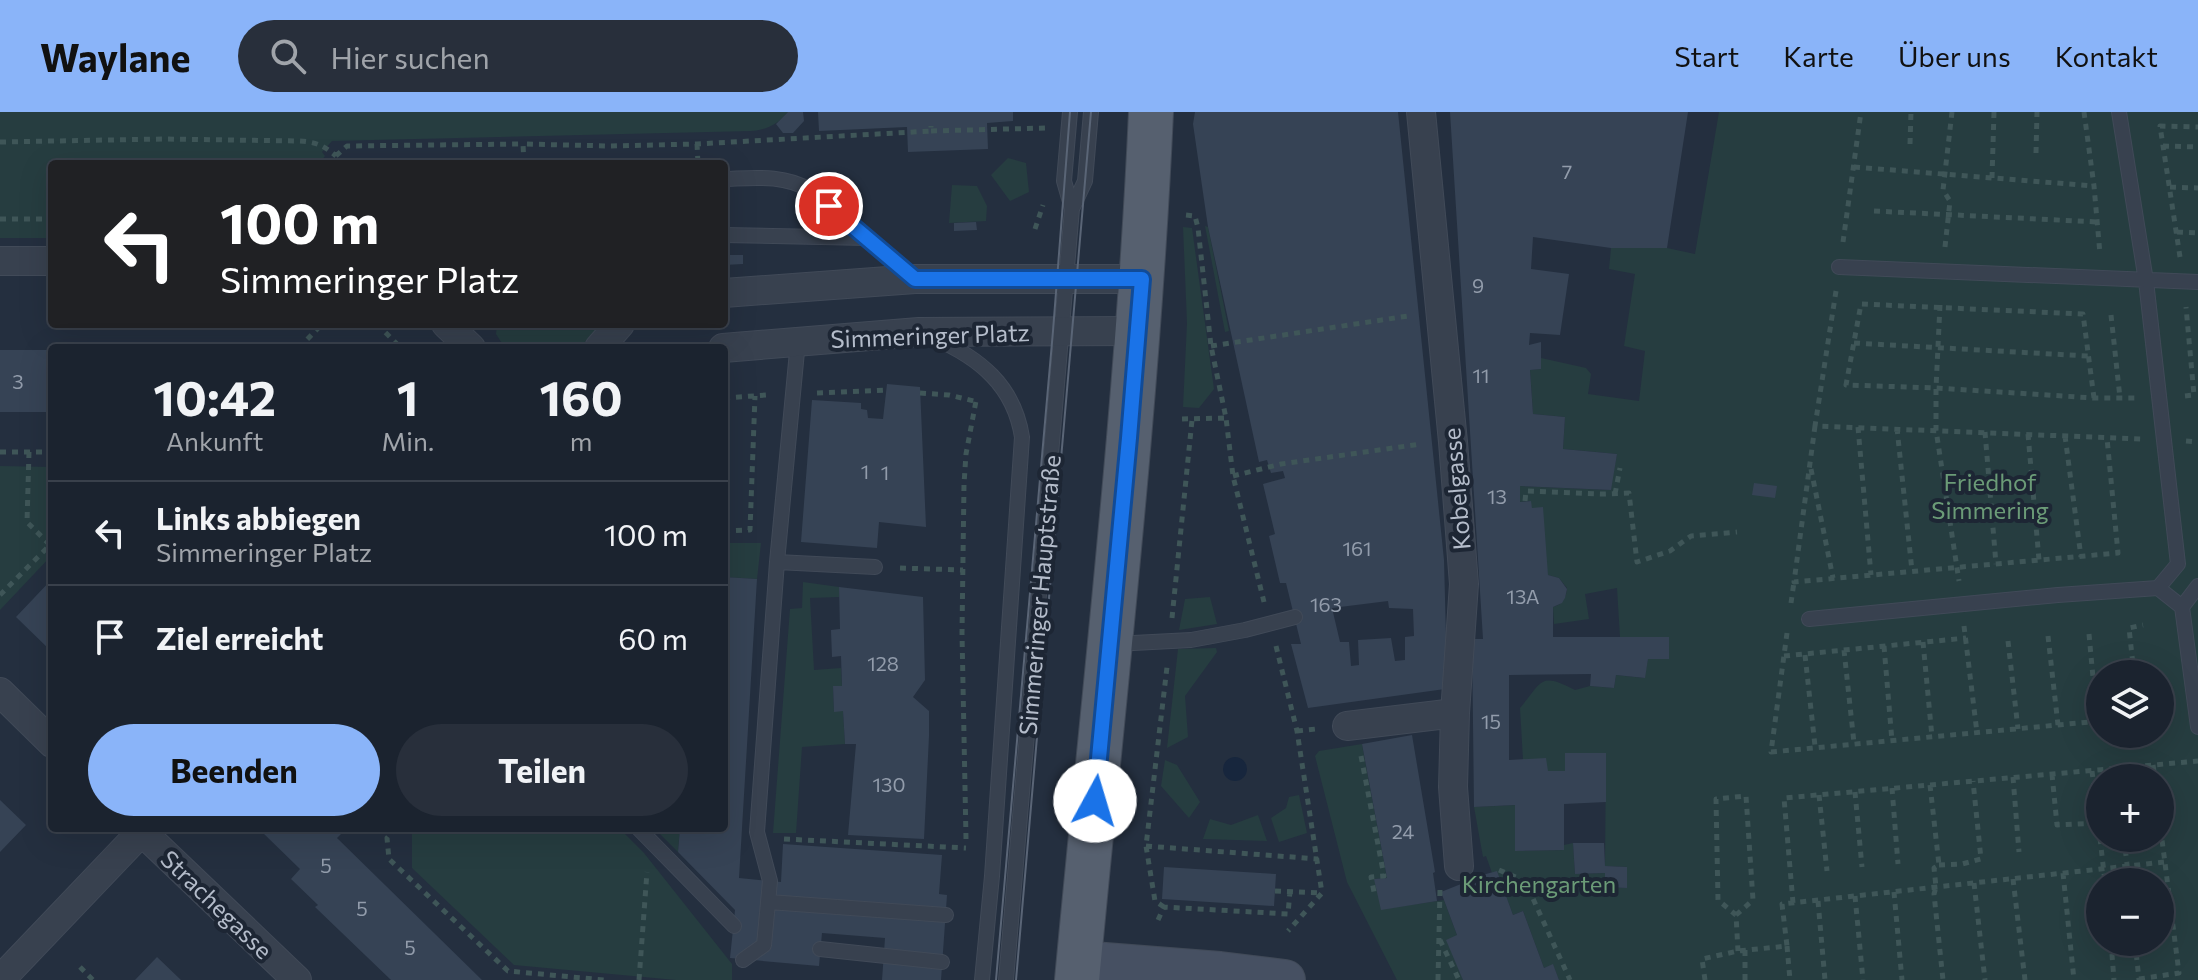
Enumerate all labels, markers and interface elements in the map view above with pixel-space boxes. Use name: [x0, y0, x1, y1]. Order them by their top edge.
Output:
search box: [238, 20, 798, 92]
text: Waylane: [40, 33, 190, 80]
icon: search: [266, 34, 310, 78]
text: Hier suchen: [330, 38, 490, 75]
text: Start: [1674, 39, 1739, 73]
text: Karte: [1783, 39, 1854, 73]
text: Über uns: [1898, 39, 2011, 73]
text: Kontakt: [2055, 39, 2158, 73]
house number: 7: [1562, 159, 1572, 183]
pin: [795, 172, 863, 240]
icon: arrive: [807, 184, 851, 228]
text: 100 m: [220, 187, 379, 256]
icon: left: [88, 192, 192, 296]
text: Simmeringer Platz: [220, 256, 519, 300]
house number: 9: [1472, 273, 1484, 297]
street label: Simmeringer Platz: [830, 317, 1030, 353]
house number: 11: [1472, 363, 1490, 387]
text: 10:42: [153, 367, 276, 426]
text: 1: [397, 367, 419, 426]
text: 160: [539, 367, 623, 426]
house number: 3: [12, 369, 24, 393]
text: Ankunft: [166, 425, 263, 456]
text: Min.: [381, 425, 434, 456]
text: m: [570, 425, 592, 456]
street label: Kobelgasse: [1436, 427, 1476, 551]
street label: Simmeringer Hauptstraße: [1012, 454, 1066, 736]
house number: 1: [861, 459, 869, 483]
house number: 1: [881, 460, 889, 484]
park label: Friedhof Simmering: [1931, 467, 2049, 524]
house number: 13: [1487, 484, 1507, 508]
text: Links abbiegen: [156, 499, 361, 536]
icon: left: [88, 511, 132, 555]
text: 100 m: [604, 515, 688, 552]
text: Simmeringer Platz: [156, 536, 372, 567]
house number: 161: [1342, 536, 1372, 560]
house number: 13A: [1506, 584, 1540, 608]
house number: 163: [1310, 592, 1342, 616]
icon: arrive: [88, 615, 132, 659]
text: Ziel erreicht: [156, 619, 324, 656]
text: 60 m: [618, 619, 688, 656]
house number: 128: [867, 651, 899, 675]
map controls: [2086, 660, 2174, 956]
button: layers: [2086, 660, 2174, 748]
house number: 15: [1481, 709, 1501, 733]
button: Beenden: [88, 724, 380, 816]
button: Teilen: [396, 724, 688, 816]
position arrow: [1053, 759, 1137, 843]
button: +: [2086, 764, 2174, 852]
house number: 130: [872, 772, 906, 796]
house number: 24: [1392, 819, 1414, 843]
street label: Strachegasse: [155, 844, 279, 964]
house number: 5: [320, 853, 332, 877]
button: −: [2086, 868, 2174, 956]
park label: Kirchengarten: [1462, 869, 1616, 898]
house number: 5: [356, 896, 368, 920]
house number: 5: [404, 935, 416, 959]

